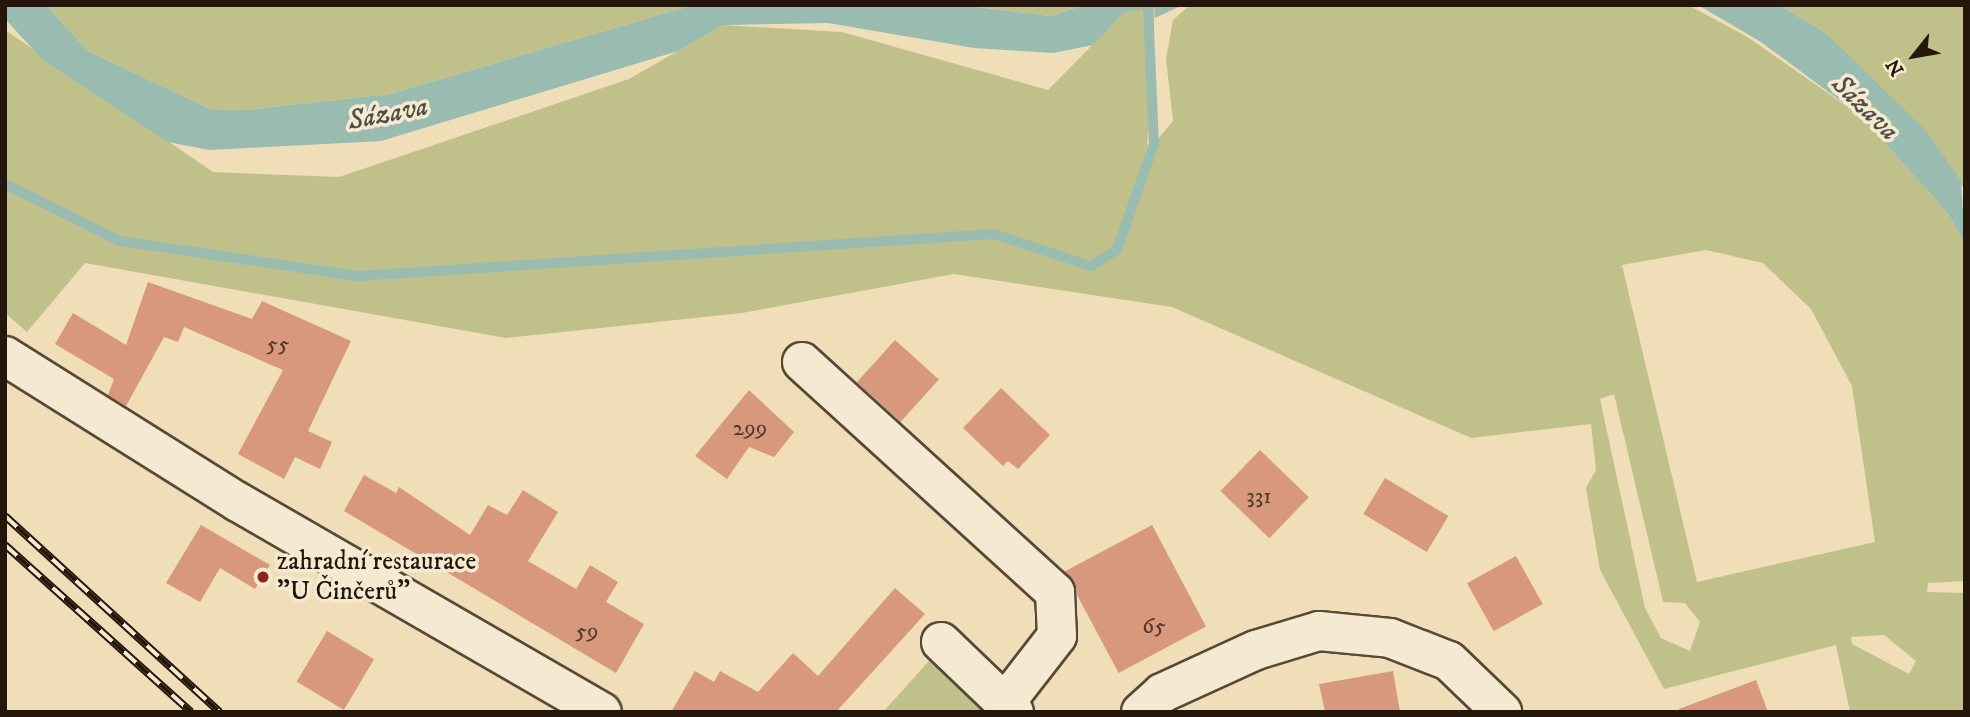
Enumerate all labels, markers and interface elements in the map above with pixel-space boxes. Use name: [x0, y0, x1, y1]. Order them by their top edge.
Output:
north arrow: [1879, 21, 1949, 91]
text: N: [1882, 54, 1909, 80]
water label: Sázava: [1824, 68, 1906, 148]
water label: Sázava: [345, 90, 431, 138]
house number: 55: [267, 331, 289, 359]
house number: 299: [733, 415, 767, 443]
house number: 331: [1246, 483, 1272, 511]
place label: zahradní restaurace "U Činčerů": [277, 546, 476, 608]
marker: zahradní restaurace "U Činčerů": [255, 569, 271, 585]
house number: 65: [1142, 613, 1166, 641]
house number: 59: [576, 618, 598, 646]

